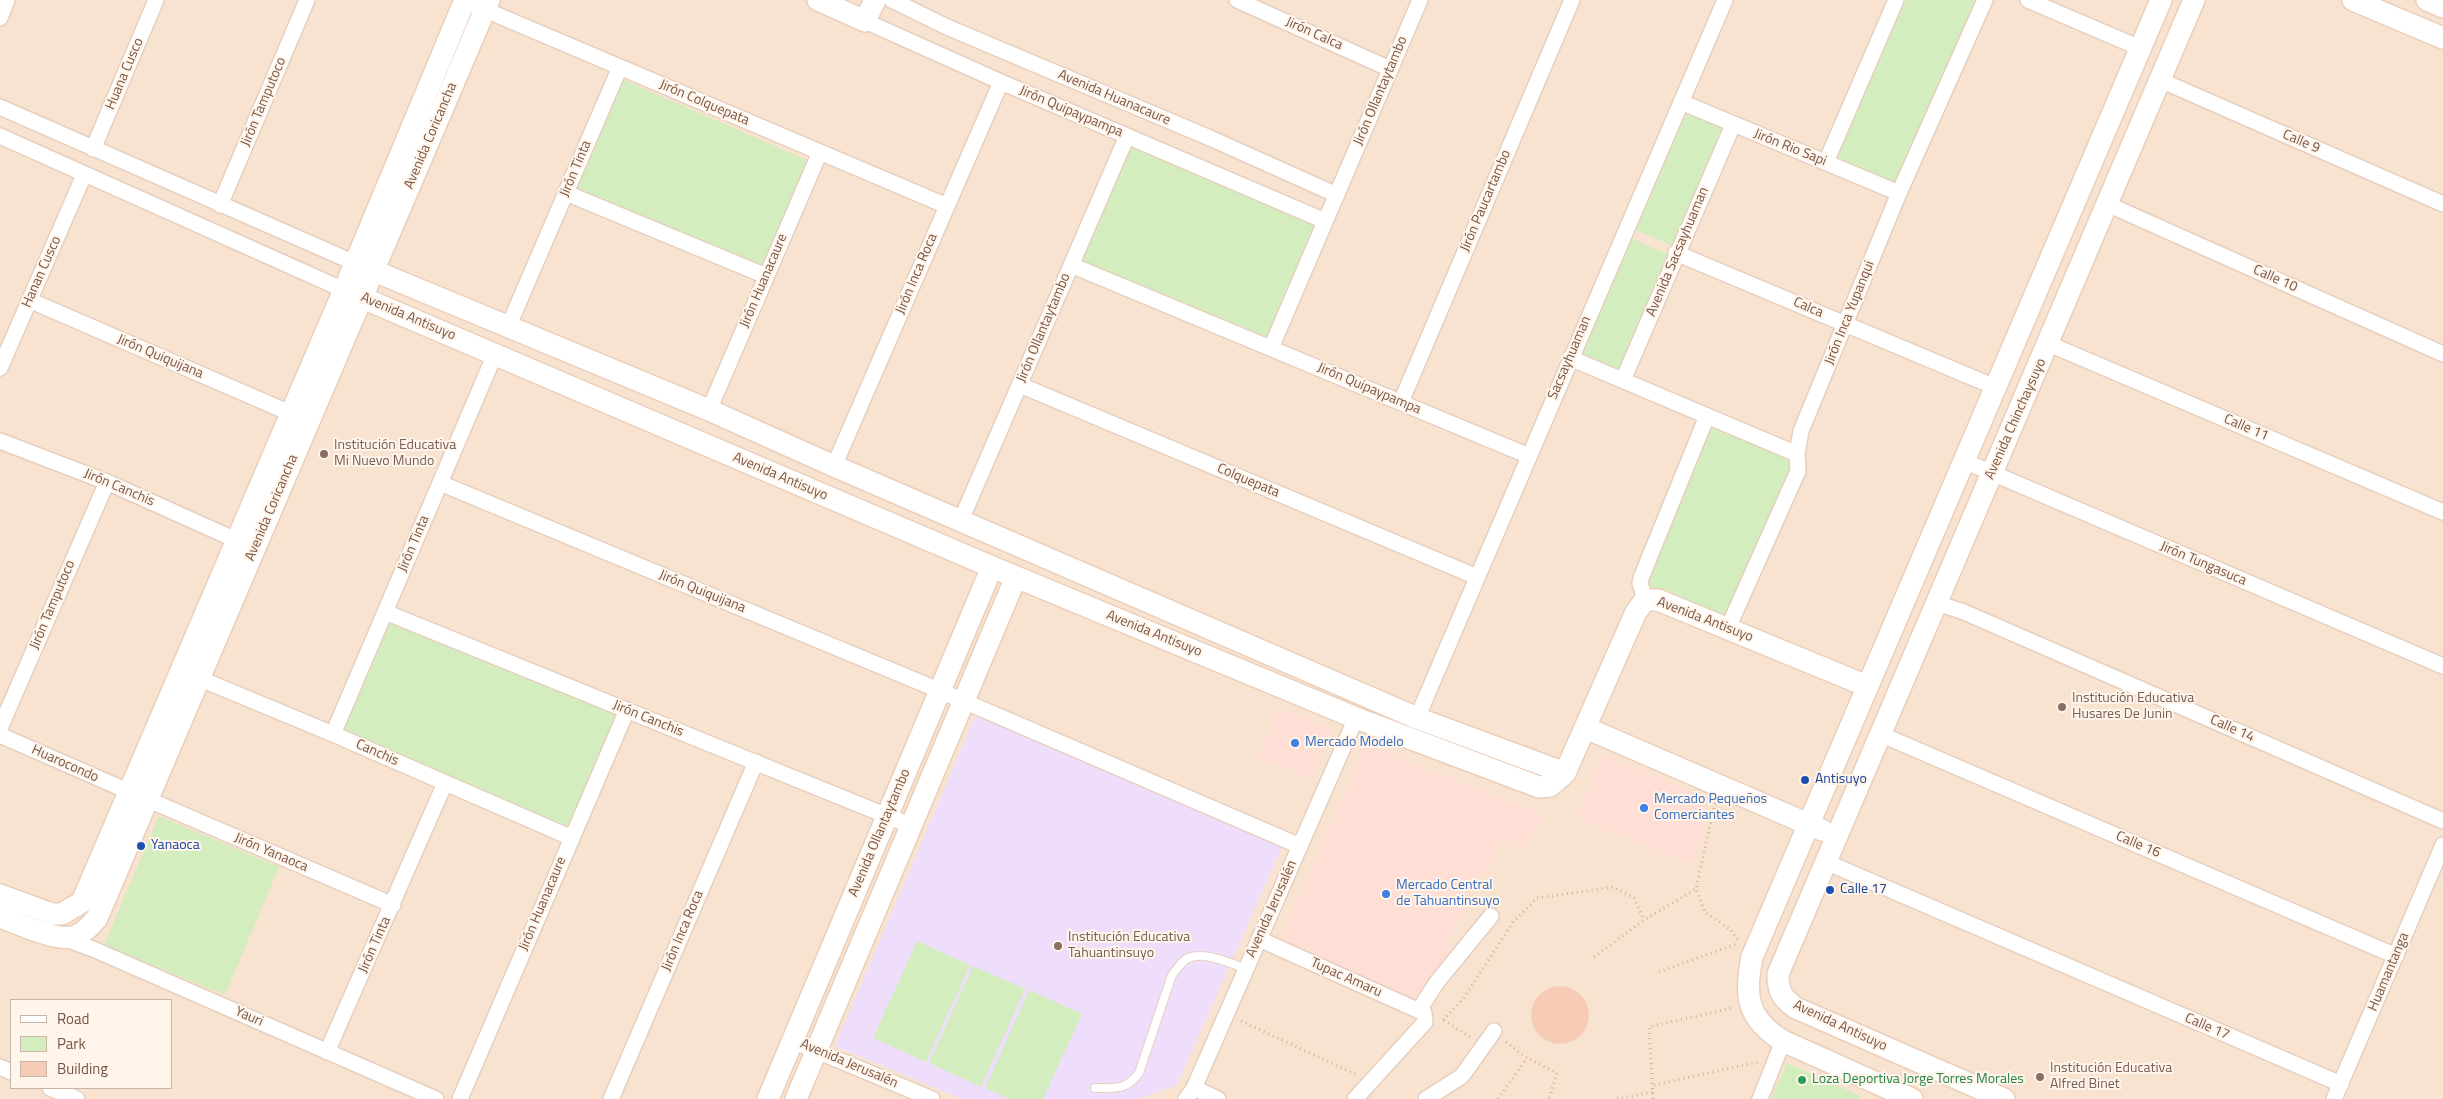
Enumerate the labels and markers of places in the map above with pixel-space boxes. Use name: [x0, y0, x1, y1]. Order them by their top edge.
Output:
place label: Institución Educativa Mi Nuevo Mundo: [334, 438, 456, 471]
marker: Institución Educativa Mi Nuevo Mundo: [318, 448, 330, 460]
place label: Institución Educativa Husares De Junin: [2072, 691, 2194, 724]
marker: Institución Educativa Husares De Junin: [2056, 701, 2068, 713]
place label: Mercado Modelo: [1305, 735, 1404, 751]
marker: Mercado Modelo: [1289, 737, 1301, 749]
place label: Antisuyo: [1815, 772, 1867, 788]
marker: Antisuyo: [1799, 774, 1811, 786]
place label: Mercado Pequeños Comerciantes: [1654, 792, 1767, 824]
marker: Mercado Pequeños Comerciantes: [1638, 802, 1650, 814]
place label: Yanaoca: [151, 838, 200, 854]
marker: Yanaoca: [135, 840, 147, 852]
place label: Mercado Central de Tahuantinsuyo: [1396, 878, 1500, 910]
place label: Calle 17: [1840, 882, 1887, 898]
marker: Calle 17: [1824, 884, 1836, 896]
marker: Mercado Central de Tahuantinsuyo: [1380, 888, 1392, 900]
place label: Institución Educativa Tahuantinsuyo: [1068, 930, 1190, 962]
marker: Institución Educativa Tahuantinsuyo: [1052, 940, 1064, 952]
place label: Institución Educativa Alfred Binet: [2050, 1061, 2172, 1094]
marker: Institución Educativa Alfred Binet: [2034, 1071, 2046, 1083]
place label: Loza Deportiva Jorge Torres Morales: [1812, 1072, 2024, 1088]
marker: Loza Deportiva Jorge Torres Morales: [1796, 1074, 1808, 1086]

